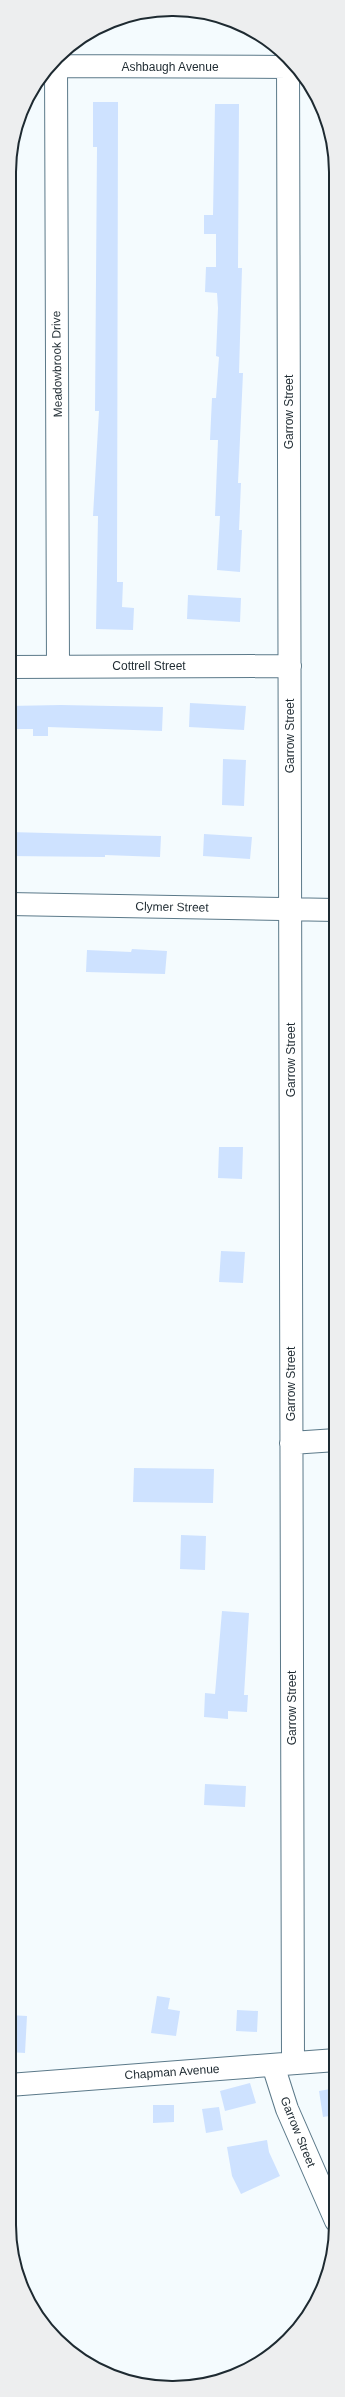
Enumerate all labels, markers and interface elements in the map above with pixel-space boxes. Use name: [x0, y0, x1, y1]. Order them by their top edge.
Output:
street label: Ashbaugh Avenue: [121, 60, 219, 74]
street label: Meadowbrook Drive: [49, 310, 65, 417]
street label: Garrow Street: [282, 374, 296, 449]
street label: Cottrell Street: [112, 659, 186, 673]
street label: Garrow Street: [283, 698, 297, 773]
street label: Clymer Street: [135, 899, 209, 915]
street label: Garrow Street: [284, 1022, 298, 1097]
street label: Garrow Street: [284, 1346, 298, 1421]
street label: Garrow Street: [285, 1670, 299, 1745]
street label: Chapman Avenue: [124, 2062, 220, 2082]
street label: Garrow Street: [278, 2095, 319, 2170]

